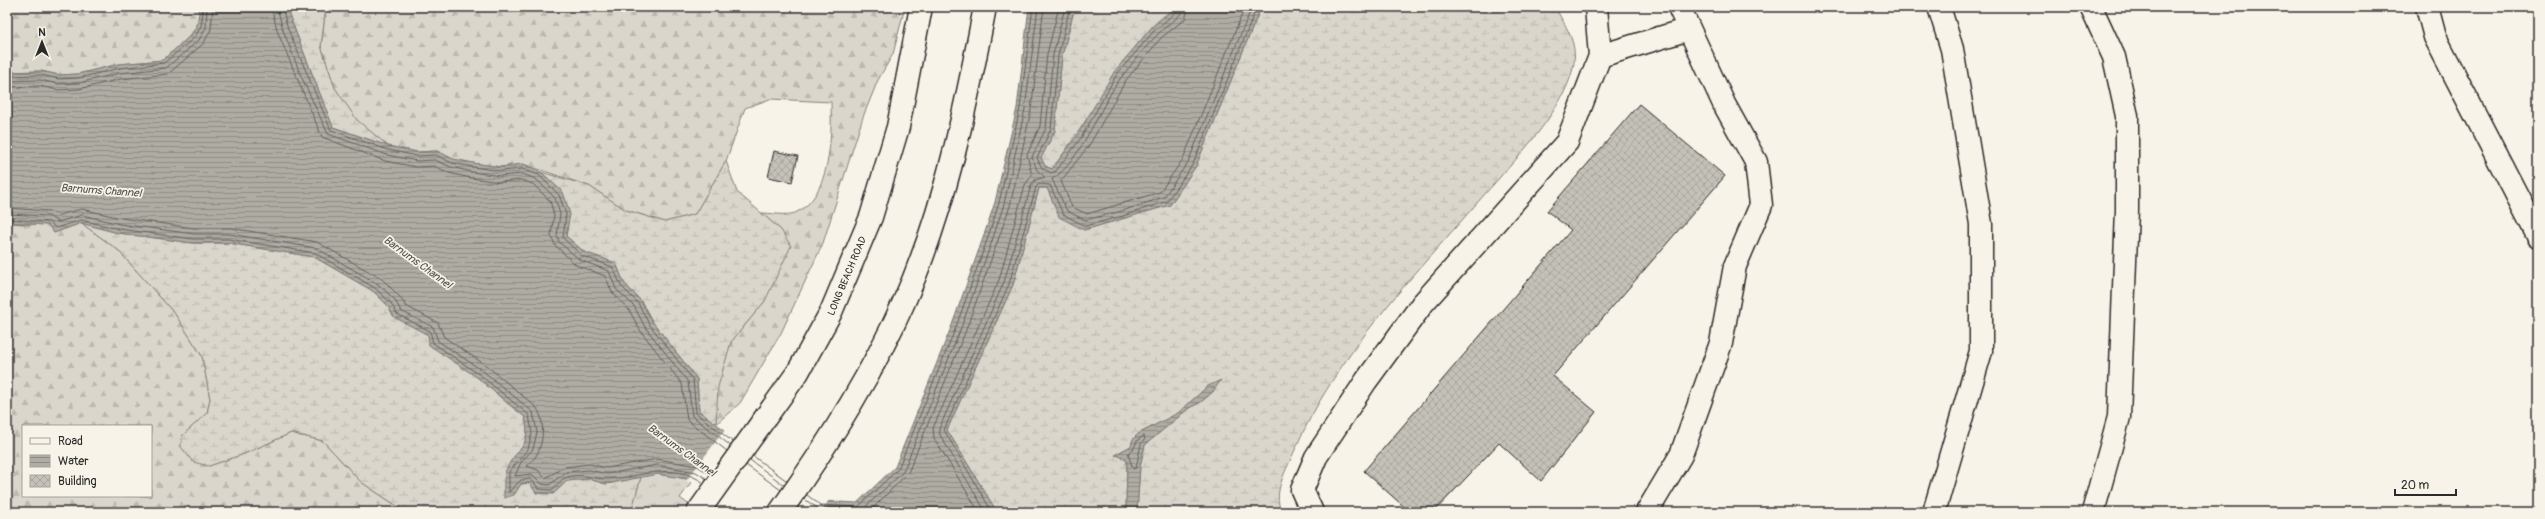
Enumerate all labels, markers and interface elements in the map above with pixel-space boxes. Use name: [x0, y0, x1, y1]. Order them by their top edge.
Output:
north arrow: [22, 22, 62, 62]
text: N: [38, 26, 46, 39]
water label: Barnums Channel: [60, 181, 143, 200]
water label: Barnums Channel: [381, 233, 455, 292]
street label: LONG BEACH ROAD: [825, 235, 869, 317]
water label: Barnums Channel: [645, 421, 719, 480]
legend: [22, 425, 152, 497]
text: Road: [58, 434, 83, 449]
text: Water: [58, 454, 89, 469]
scale bar: [2395, 471, 2456, 497]
text: Building: [58, 474, 97, 489]
text: 20 m: [2401, 478, 2430, 493]

